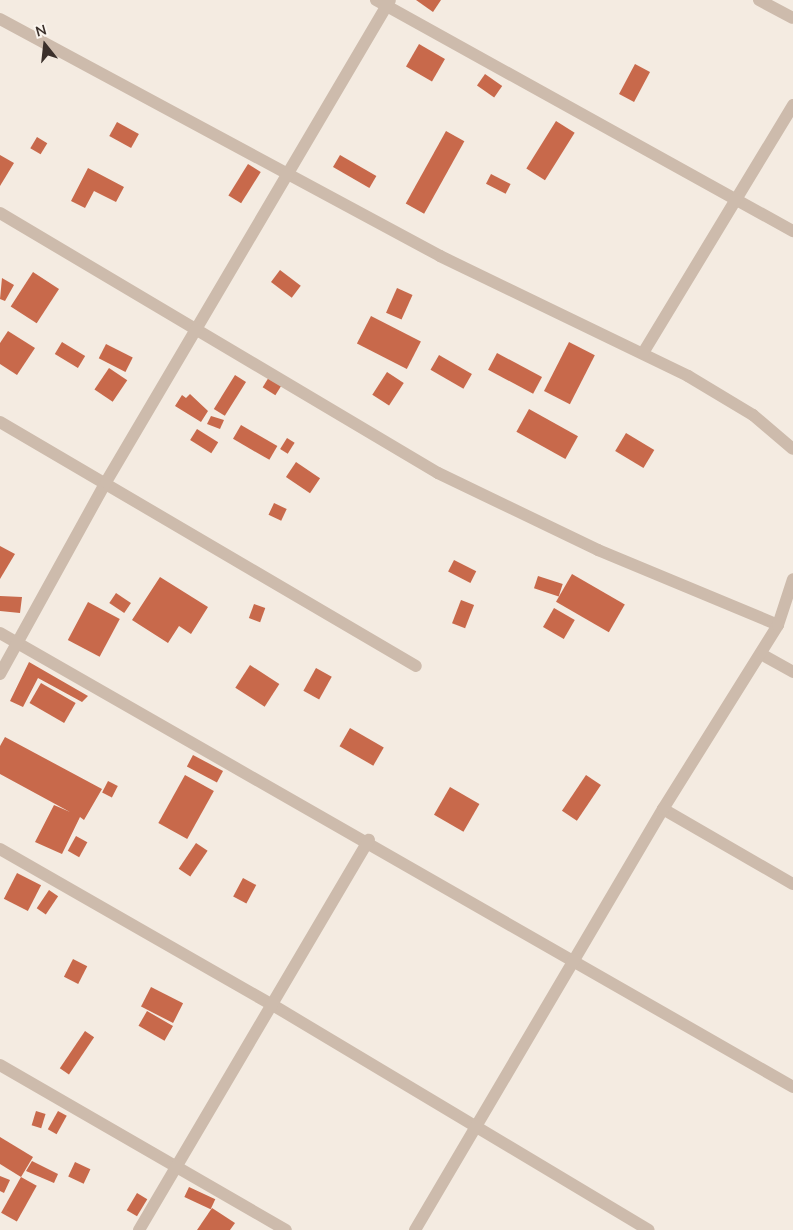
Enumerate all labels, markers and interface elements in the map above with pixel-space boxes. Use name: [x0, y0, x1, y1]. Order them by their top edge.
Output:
north arrow: [20, 20, 70, 70]
text: N: [33, 20, 48, 41]

